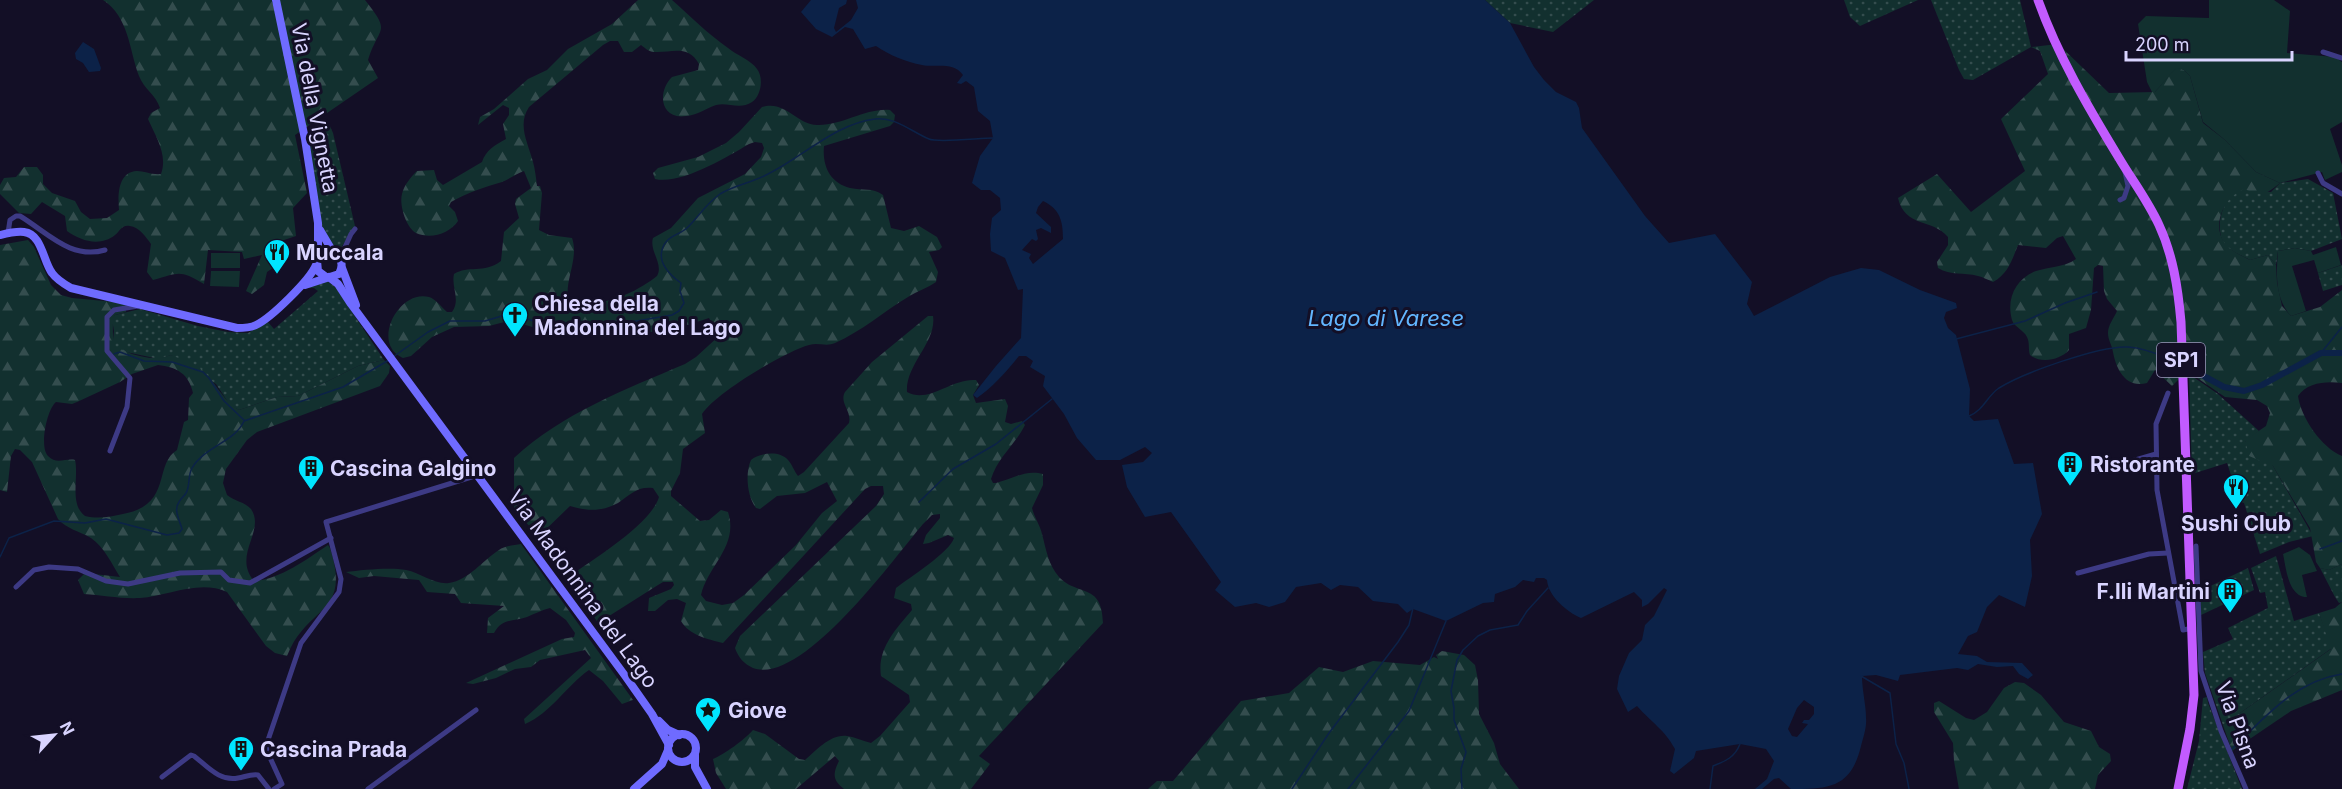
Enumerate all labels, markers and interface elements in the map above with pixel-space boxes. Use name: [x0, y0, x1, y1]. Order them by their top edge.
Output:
street label: Via della Vignetta: [286, 21, 344, 195]
scale bar: [2126, 24, 2292, 62]
text: 200 m: [2135, 34, 2190, 55]
restaurant icon: Muccala: [262, 237, 292, 275]
place label: Muccala: [296, 240, 384, 265]
place label: Chiesa della Madonnina del Lago: [534, 291, 741, 340]
church icon: Chiesa della Madonnina del Lago: [500, 300, 530, 338]
water label: Lago di Varese: [1308, 305, 1464, 331]
road number: SP1: [2157, 343, 2205, 377]
building icon: Ristorante: [2055, 449, 2085, 487]
place label: Ristorante: [2090, 452, 2195, 477]
building icon: Cascina Galgino: [296, 453, 326, 491]
place label: Cascina Galgino: [330, 456, 496, 481]
restaurant icon: Sushi Club: [2221, 472, 2251, 510]
street label: Via Madonnina del Lago: [503, 485, 663, 693]
place label: Sushi Club: [2181, 511, 2291, 536]
building icon: F.lli Martini: [2215, 576, 2245, 614]
place label: F.lli Martini: [2096, 579, 2210, 604]
street label: Via Pisna: [2211, 678, 2265, 772]
place icon: Giove: [693, 695, 723, 733]
place label: Giove: [728, 698, 787, 723]
north arrow: [24, 705, 84, 765]
text: N: [56, 718, 79, 738]
building icon: Cascina Prada: [226, 734, 256, 772]
place label: Cascina Prada: [260, 737, 407, 762]

